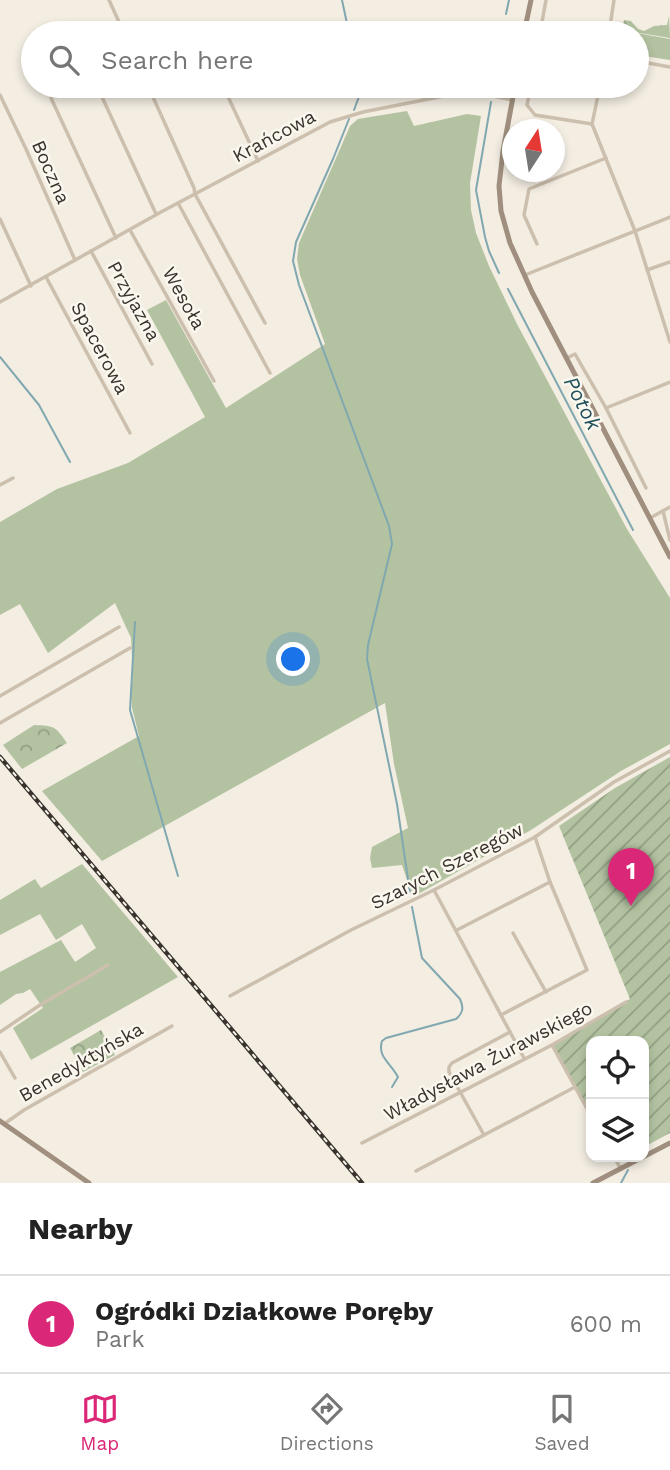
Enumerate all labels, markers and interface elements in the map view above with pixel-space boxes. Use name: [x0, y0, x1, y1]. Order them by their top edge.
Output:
search box: [21, 21, 649, 98]
icon: search: [45, 41, 83, 79]
text: Search here: [101, 45, 253, 75]
street label: Krańcowa: [229, 104, 320, 167]
north arrow: [502, 119, 565, 182]
street label: Boczna: [27, 137, 75, 208]
street label: Przyjazna: [103, 257, 165, 345]
street label: Wesoła: [158, 263, 211, 333]
street label: Spacerowa: [66, 298, 134, 398]
water label: Potok: [559, 372, 607, 435]
your location: [276, 642, 310, 676]
street label: Szarych Szeregów: [367, 818, 527, 914]
pin: 1: [608, 848, 654, 906]
street label: Władysława Żurawskiego: [380, 996, 596, 1126]
street label: Benedyktyńska: [15, 1017, 147, 1107]
map controls: [586, 1036, 649, 1162]
button: locate: [586, 1036, 649, 1099]
button: layers: [586, 1099, 649, 1162]
text: Nearby: [28, 1211, 133, 1246]
text: Ogródki Działkowe Poręby: [95, 1296, 433, 1326]
text: 1: [46, 1311, 56, 1338]
text: 600 m: [570, 1311, 642, 1338]
text: Park: [95, 1326, 144, 1353]
tab: Map: [80, 1390, 119, 1455]
tab: Directions: [280, 1390, 374, 1455]
tab: Saved: [534, 1390, 590, 1455]

